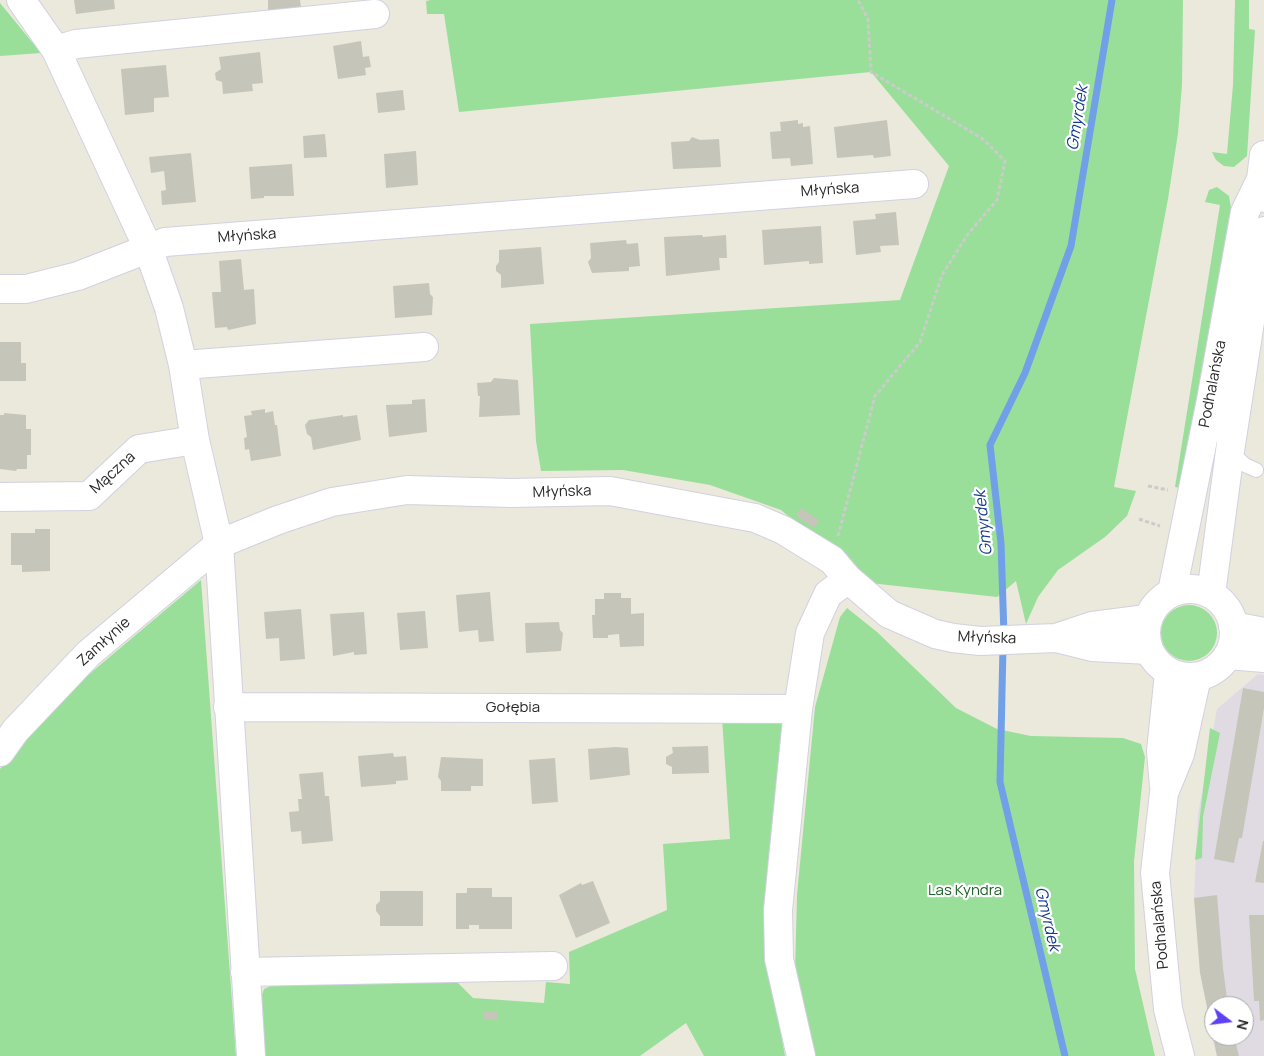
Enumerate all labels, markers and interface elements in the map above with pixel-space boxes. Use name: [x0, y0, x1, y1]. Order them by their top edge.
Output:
water label: Gmyrdek: [1063, 84, 1093, 152]
street label: Młyńska: [800, 179, 860, 201]
street label: Młyńska: [217, 225, 277, 247]
street label: Podhalańska: [1196, 339, 1230, 429]
street label: Mączna: [87, 448, 139, 498]
street label: Młyńska: [532, 482, 592, 502]
water label: Gmyrdek: [971, 490, 997, 556]
street label: Zamłynie: [74, 614, 134, 670]
street label: Młyńska: [957, 628, 1017, 648]
street label: Gołębia: [486, 699, 540, 717]
street label: Podhalańska: [1147, 880, 1173, 970]
park label: Las Kyndra: [928, 882, 1002, 900]
water label: Gmyrdek: [1030, 885, 1064, 953]
north arrow: [1204, 996, 1254, 1046]
text: N: [1233, 1017, 1253, 1032]

